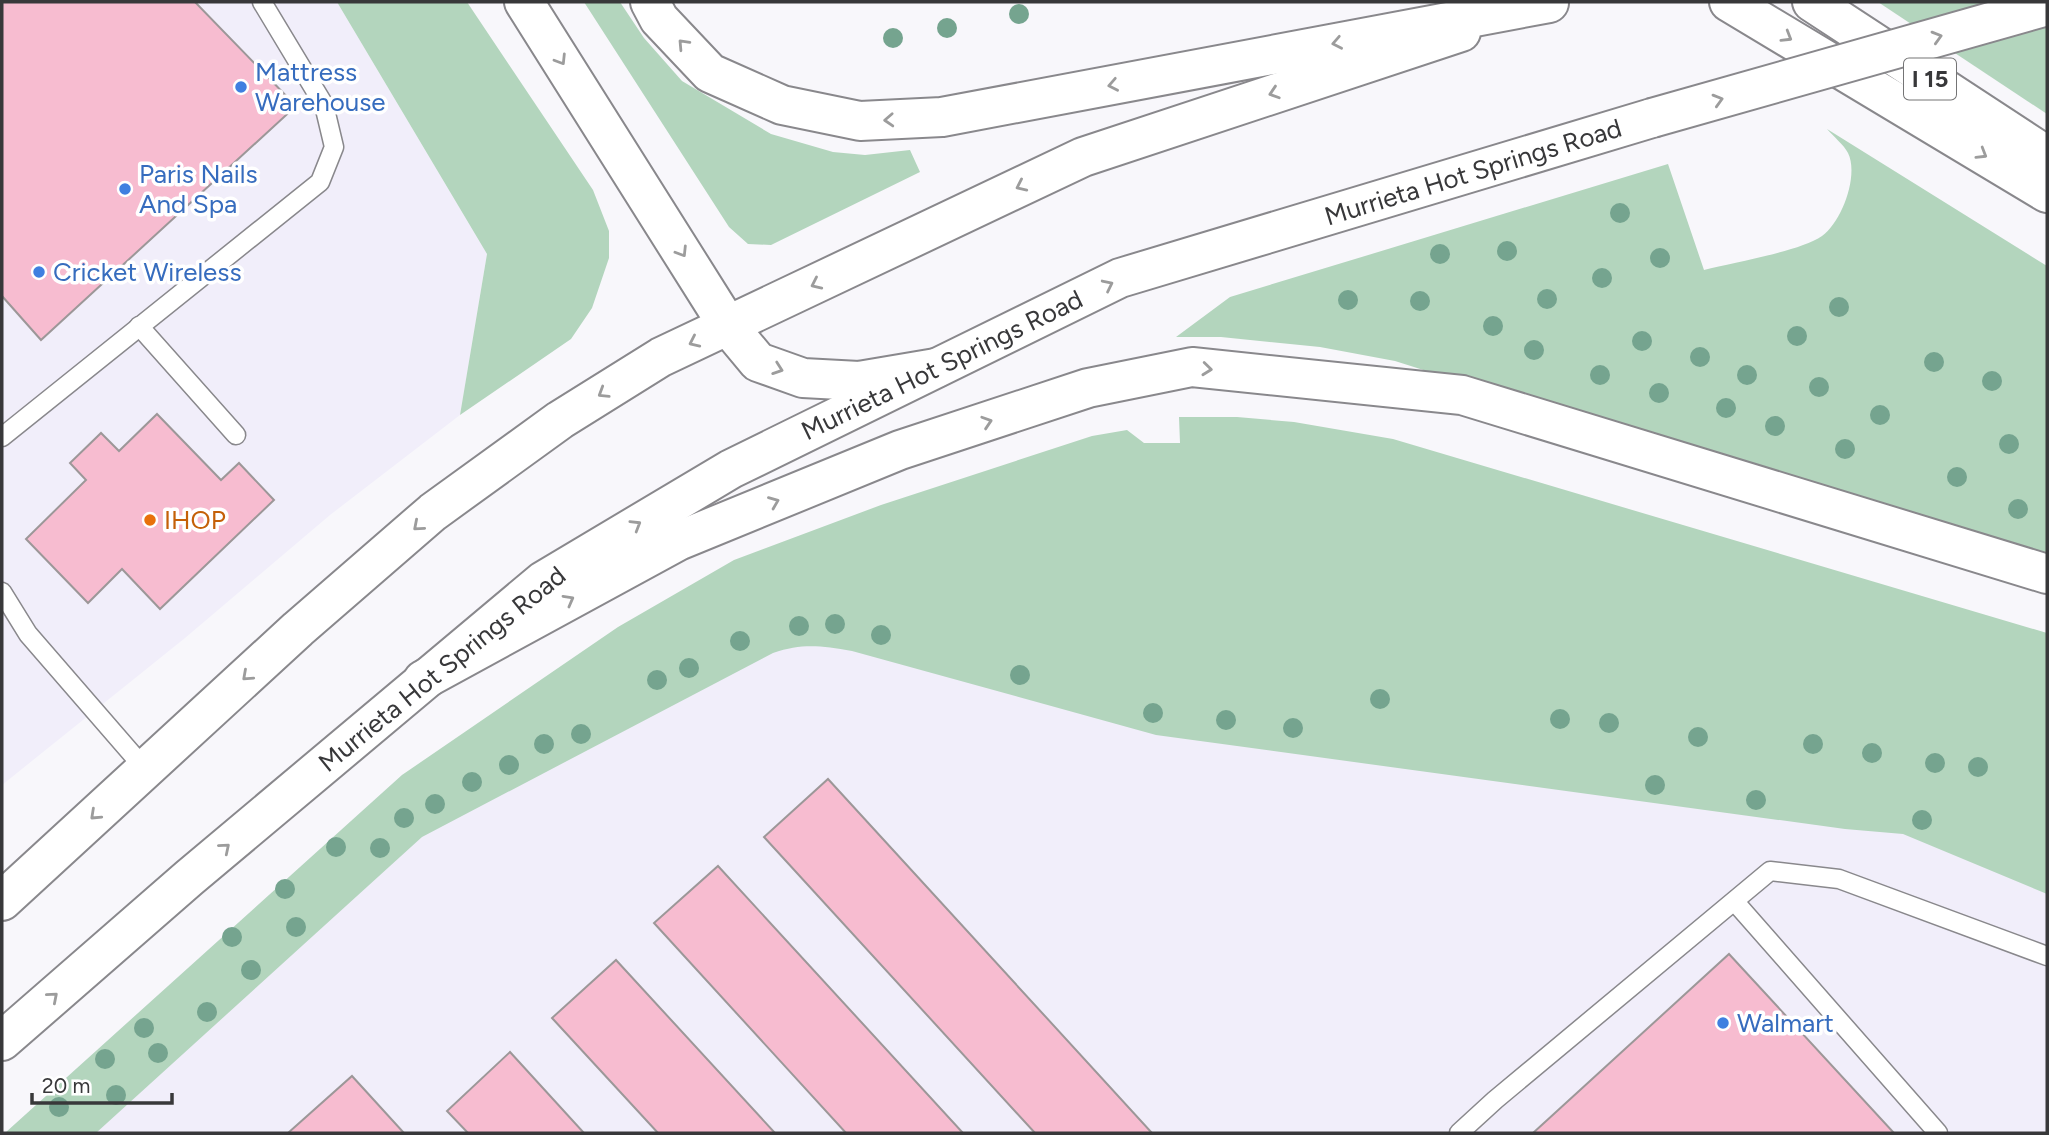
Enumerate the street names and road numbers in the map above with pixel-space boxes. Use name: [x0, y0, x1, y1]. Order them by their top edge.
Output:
road number: I 15: [1904, 58, 1956, 100]
street label: Murrieta Hot Springs Road: [1321, 112, 1625, 232]
street label: Murrieta Hot Springs Road: [796, 283, 1088, 447]
street label: Murrieta Hot Springs Road: [312, 559, 572, 779]

